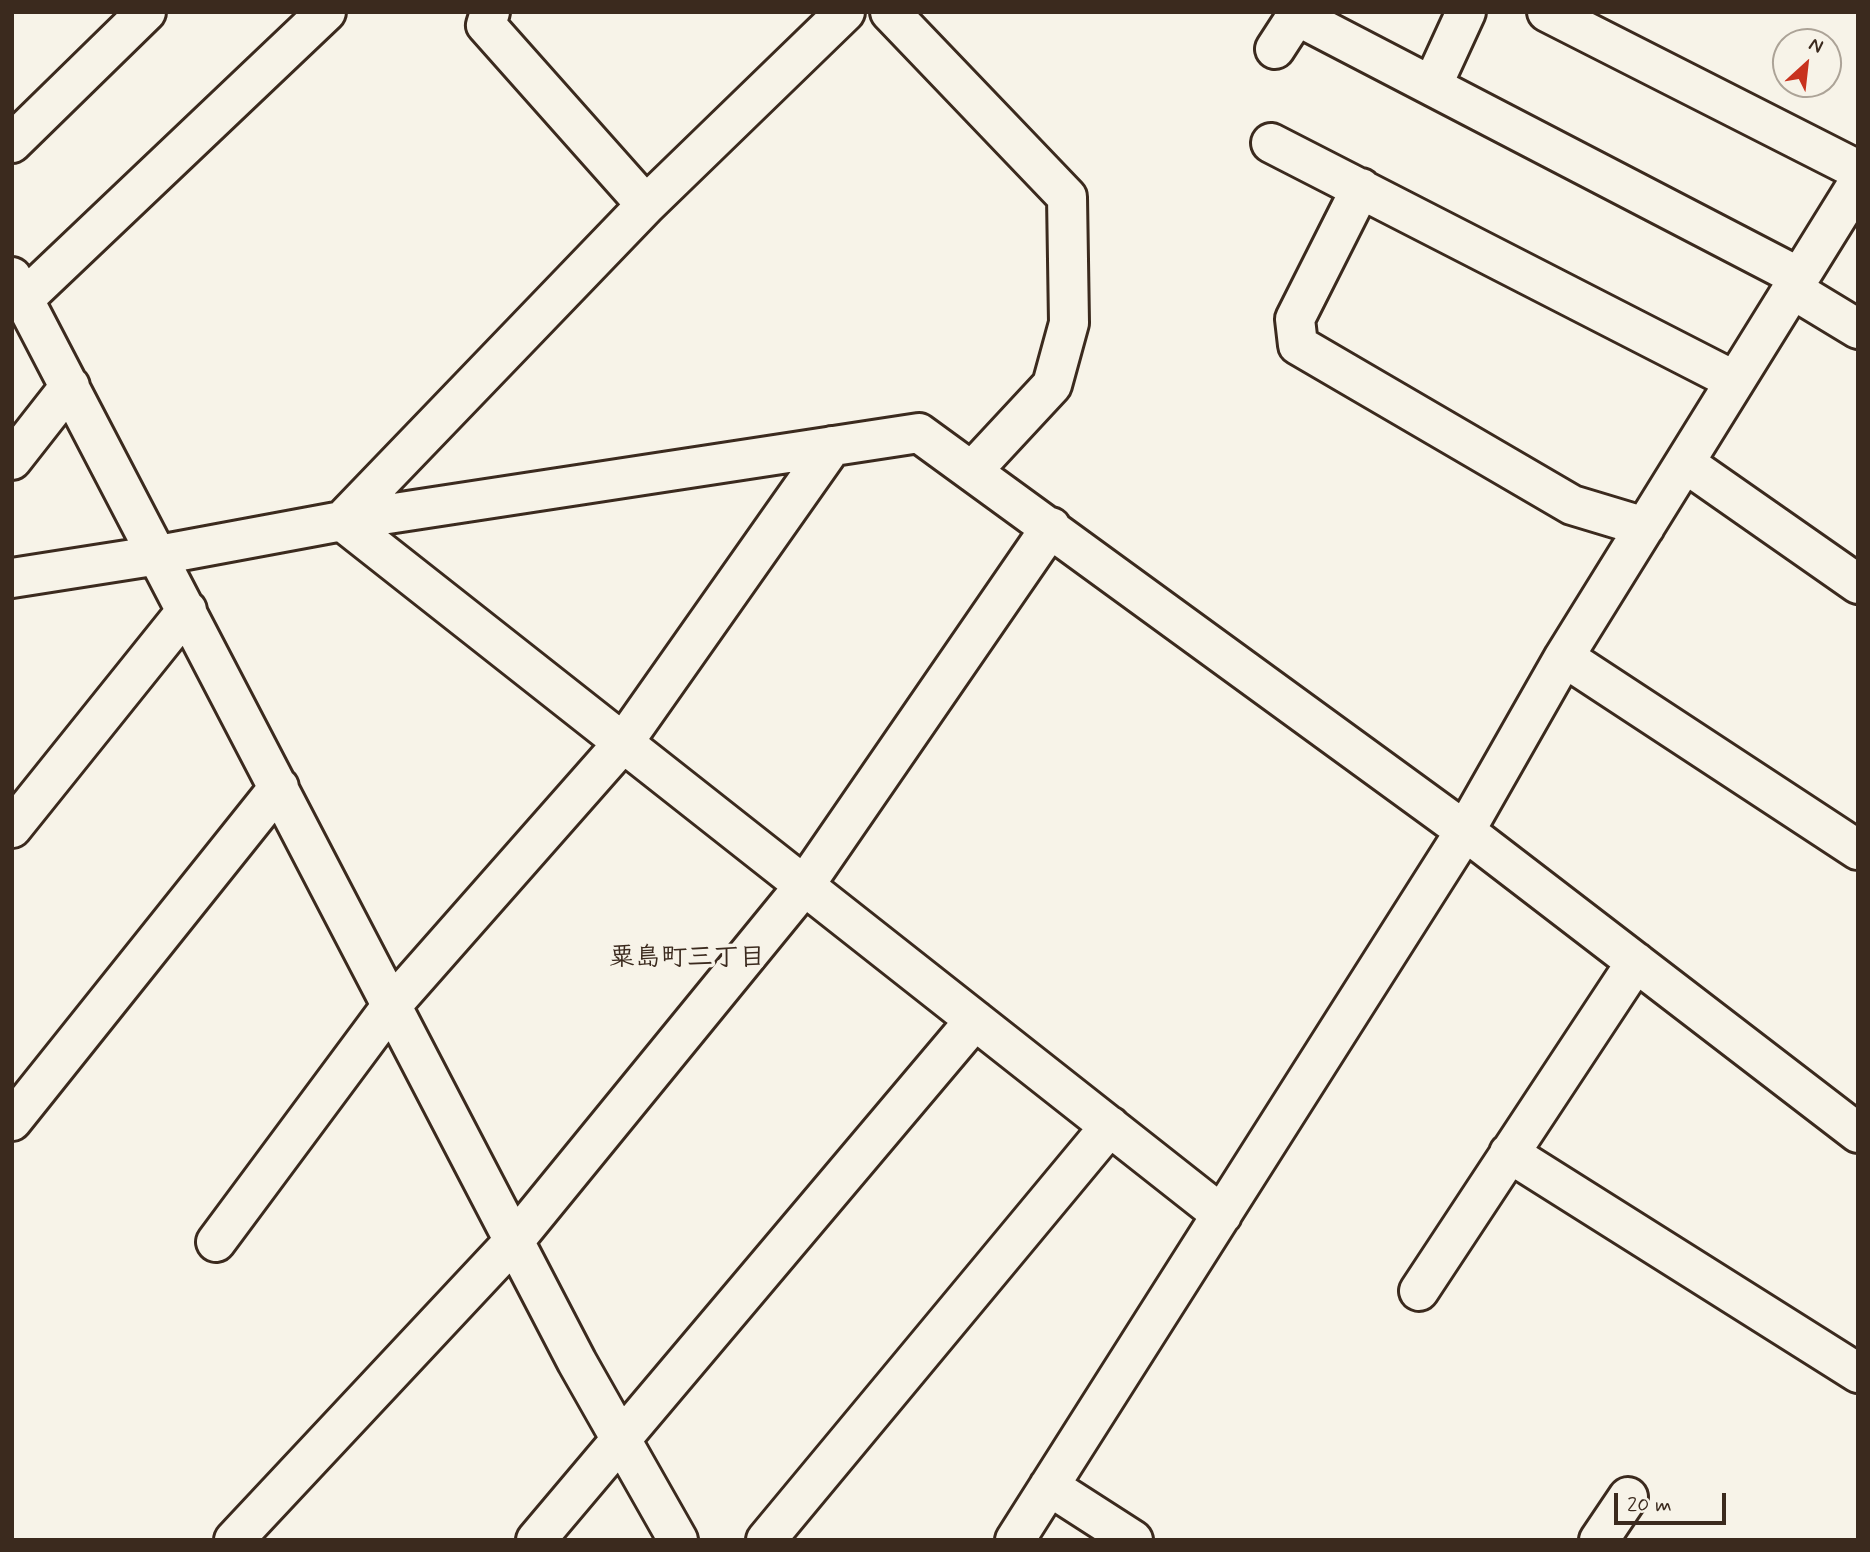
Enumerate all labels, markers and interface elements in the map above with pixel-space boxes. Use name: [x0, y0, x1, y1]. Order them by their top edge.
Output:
north arrow: [1772, 28, 1842, 98]
text: N: [1805, 32, 1827, 60]
district label: 粟島町三丁目: [609, 944, 765, 976]
scale bar: [1618, 1478, 1730, 1522]
text: 20 m: [1627, 1491, 1672, 1519]

